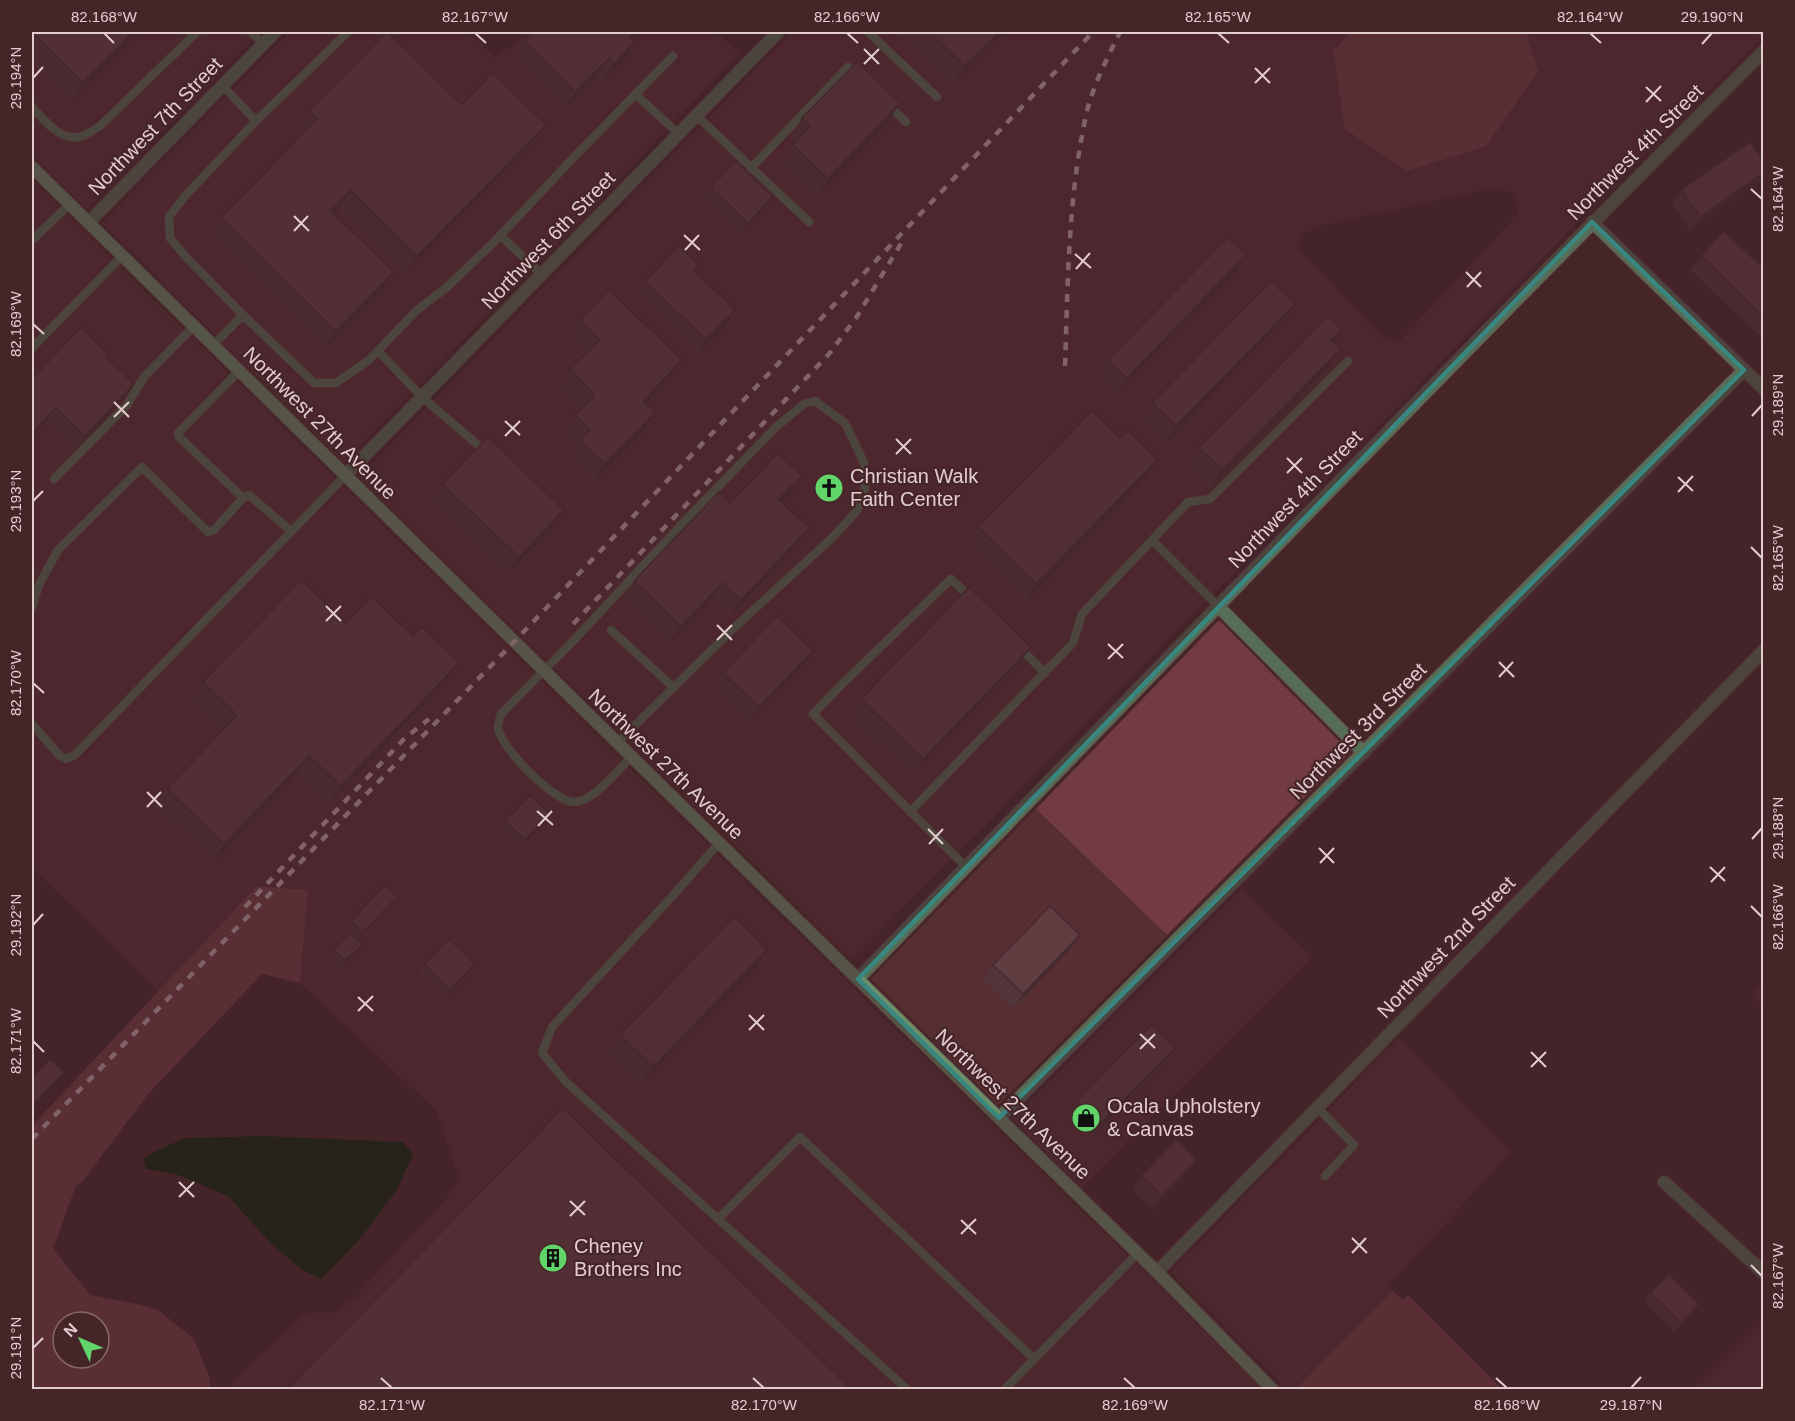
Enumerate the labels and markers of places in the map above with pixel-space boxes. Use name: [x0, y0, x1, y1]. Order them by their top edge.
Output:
place label: Christian Walk Faith Center: [850, 465, 979, 510]
church icon: Christian Walk Faith Center: [813, 472, 845, 504]
place label: Ocala Upholstery & Canvas: [1107, 1095, 1260, 1140]
shop icon: Ocala Upholstery & Canvas: [1070, 1102, 1102, 1134]
place label: Cheney Brothers Inc: [574, 1235, 682, 1280]
building icon: Cheney Brothers Inc: [537, 1242, 569, 1274]

